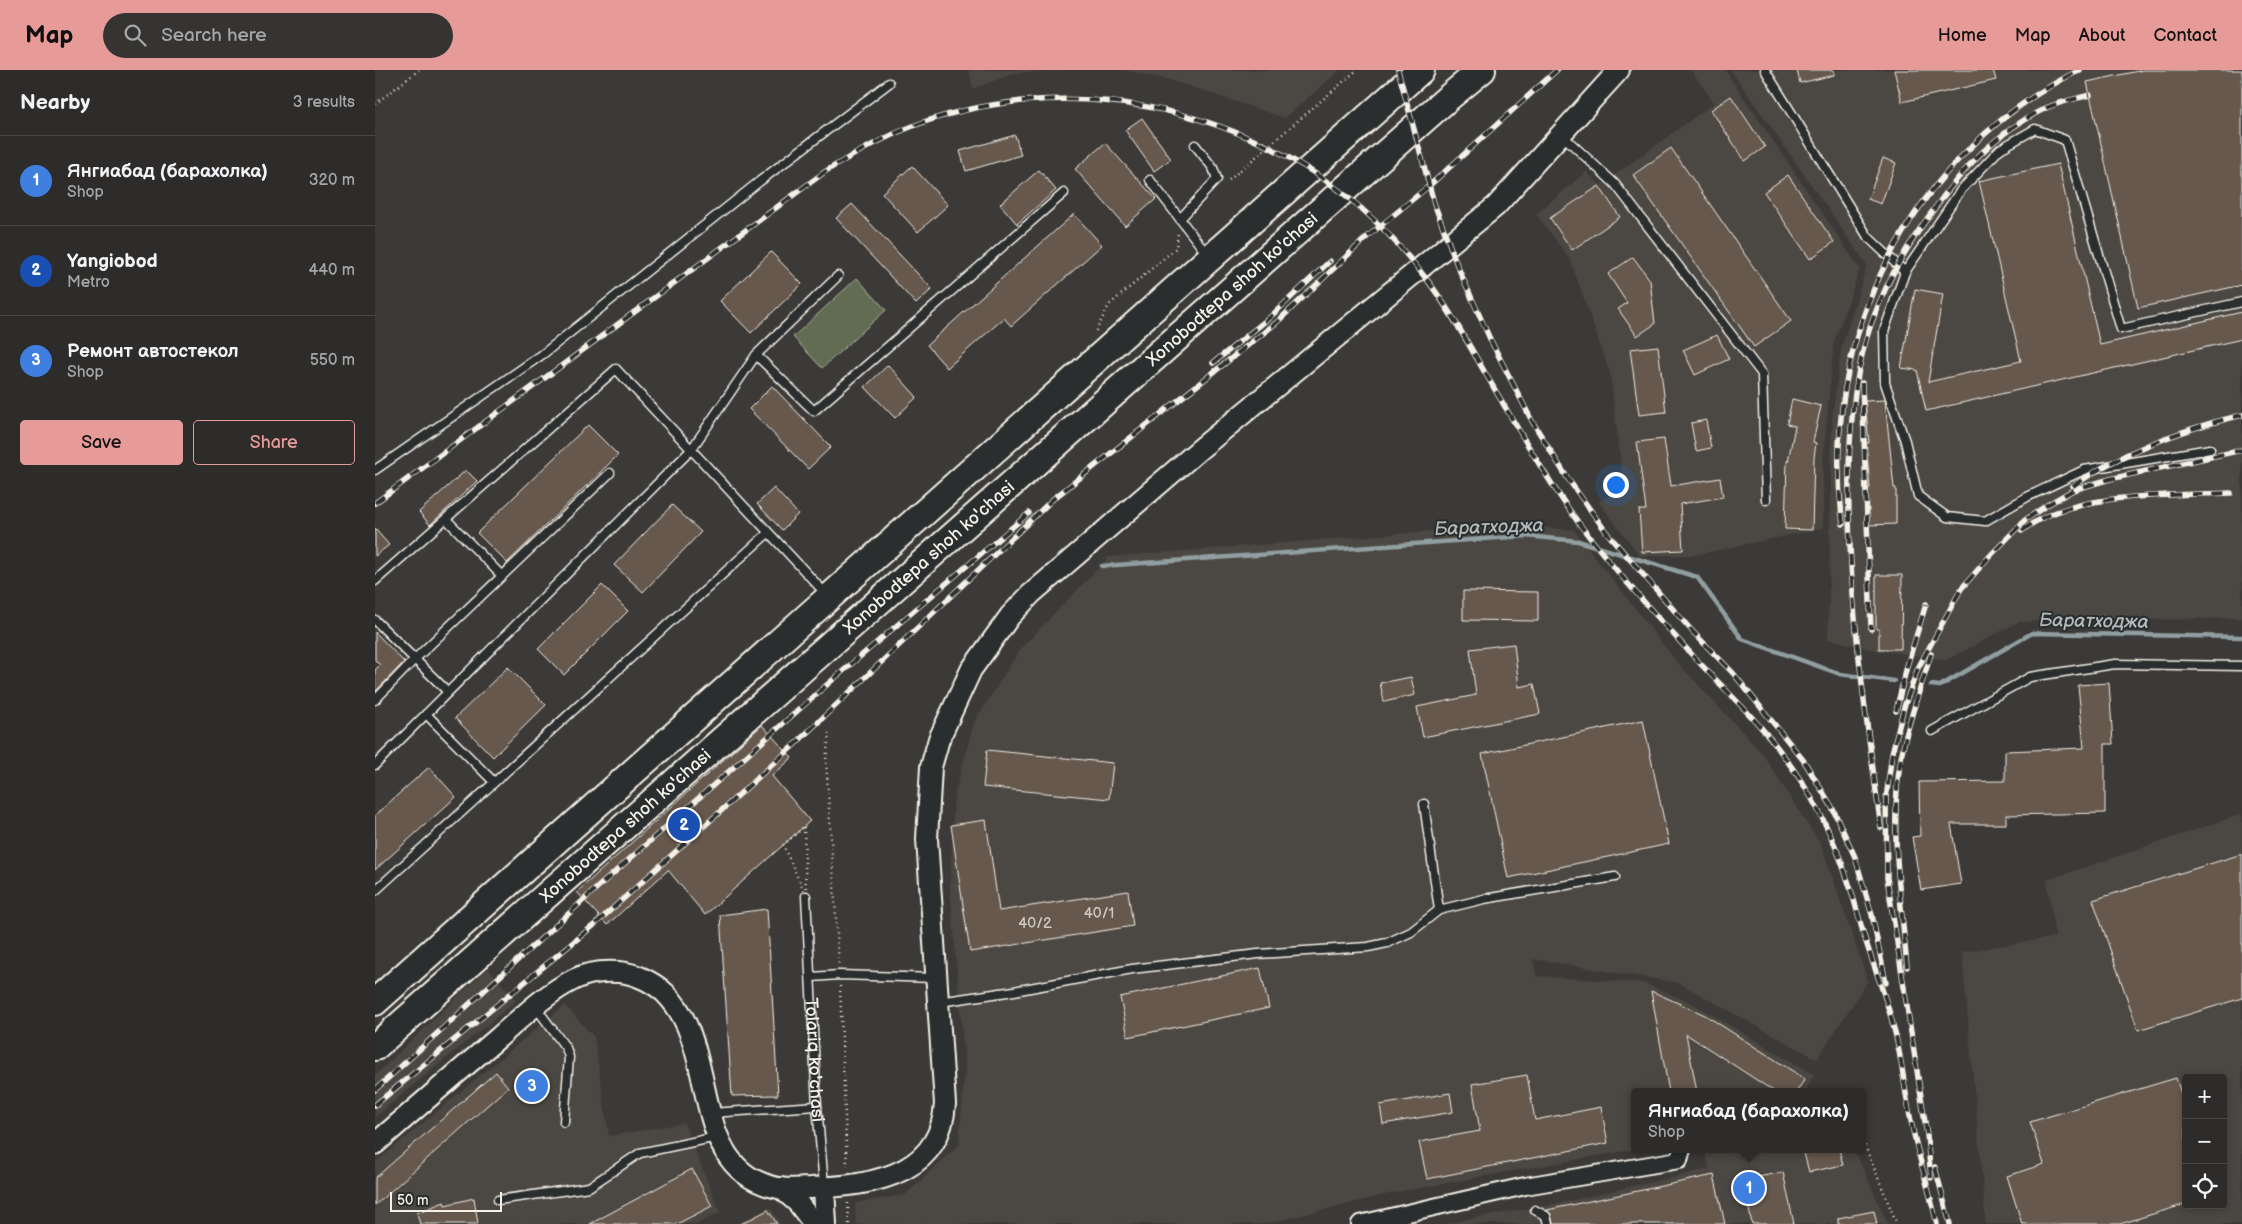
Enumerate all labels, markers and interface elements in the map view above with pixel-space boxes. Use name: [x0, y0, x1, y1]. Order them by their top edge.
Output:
search box: [103, 13, 453, 58]
text: Map: [25, 21, 73, 50]
icon: search: [121, 21, 149, 49]
text: Search here: [161, 24, 267, 47]
text: Home: [1938, 25, 1987, 46]
text: Map: [2015, 25, 2051, 46]
text: About: [2079, 25, 2126, 46]
text: Contact: [2154, 25, 2217, 46]
text: Nearby: [20, 90, 90, 115]
text: 3 results: [293, 93, 355, 112]
text: Янгиабад (барахолка): [67, 160, 268, 183]
text: 1: [33, 171, 39, 190]
text: 320 m: [309, 171, 355, 190]
text: Shop: [67, 183, 104, 202]
street label: Xonobodtepa shoh ko'chasi: [1142, 208, 1322, 371]
text: Yangiobod: [67, 250, 158, 273]
text: 2: [31, 261, 41, 280]
text: 440 m: [309, 261, 355, 280]
text: Metro: [67, 273, 110, 292]
text: Ремонт автостекол: [67, 340, 239, 363]
text: 3: [31, 351, 41, 370]
text: 550 m: [310, 351, 355, 370]
text: Shop: [67, 363, 104, 382]
button: Save: [20, 420, 183, 465]
button: Share: [193, 420, 355, 465]
your location: [1603, 472, 1629, 498]
street label: Xonobodtepa shoh ko'chasi: [838, 476, 1019, 640]
water label: Баратходжа: [1434, 514, 1544, 541]
water label: Баратходжа: [2039, 609, 2149, 634]
street label: Xonobodtepa shoh ko'chasi: [535, 745, 715, 908]
pin: 2: [668, 806, 700, 844]
house number: 40/1: [1084, 904, 1114, 923]
house number: 40/2: [1018, 914, 1052, 933]
street label: Tolariq ko'chasi: [800, 997, 828, 1123]
pin: 3: [516, 1067, 548, 1105]
map controls: [2182, 1074, 2227, 1209]
button: +: [2182, 1074, 2227, 1119]
popup: [1631, 1088, 1866, 1153]
text: Янгиабад (барахолка): [1648, 1100, 1849, 1123]
button: −: [2182, 1119, 2227, 1164]
text: Shop: [1648, 1123, 1685, 1142]
button: locate: [2182, 1164, 2227, 1209]
pin: 1: [1733, 1169, 1765, 1207]
scale bar: [390, 1189, 503, 1212]
text: 50 m: [397, 1192, 429, 1209]

